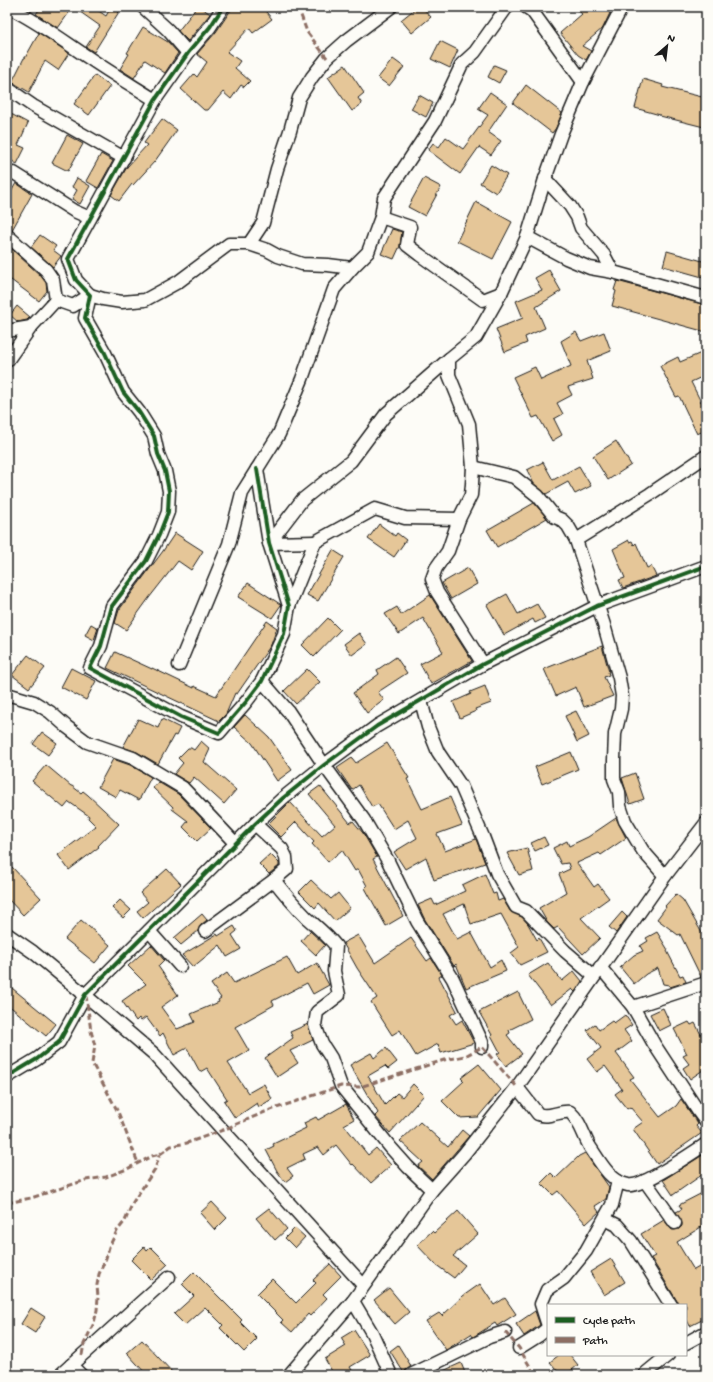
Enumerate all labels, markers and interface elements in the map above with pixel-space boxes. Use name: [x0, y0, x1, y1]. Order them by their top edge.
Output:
north arrow: [647, 26, 687, 66]
text: N: [665, 32, 677, 46]
legend: [547, 1304, 687, 1356]
text: Cycle path: [583, 1315, 636, 1329]
text: Path: [582, 1335, 608, 1349]

